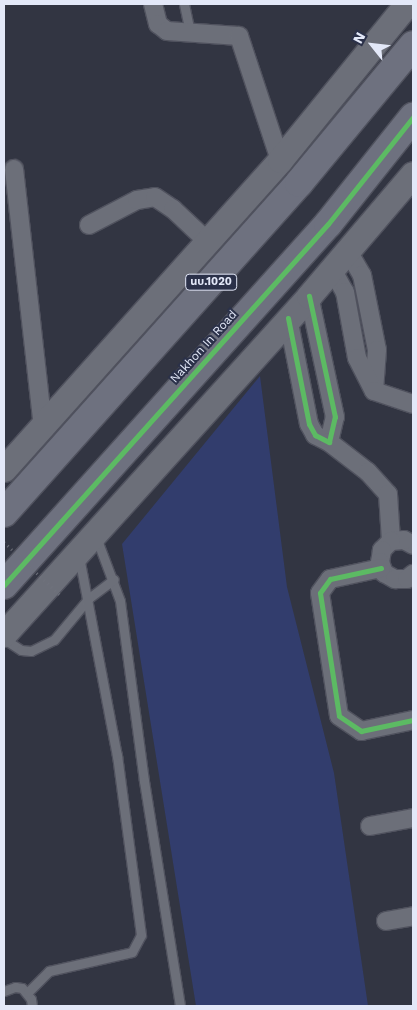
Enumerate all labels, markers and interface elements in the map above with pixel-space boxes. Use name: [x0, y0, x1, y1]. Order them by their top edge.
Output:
north arrow: [347, 20, 397, 70]
text: N: [349, 29, 368, 46]
road number: นบ.1020: [185, 274, 237, 290]
street label: Nakhon In Road: [168, 308, 240, 386]

